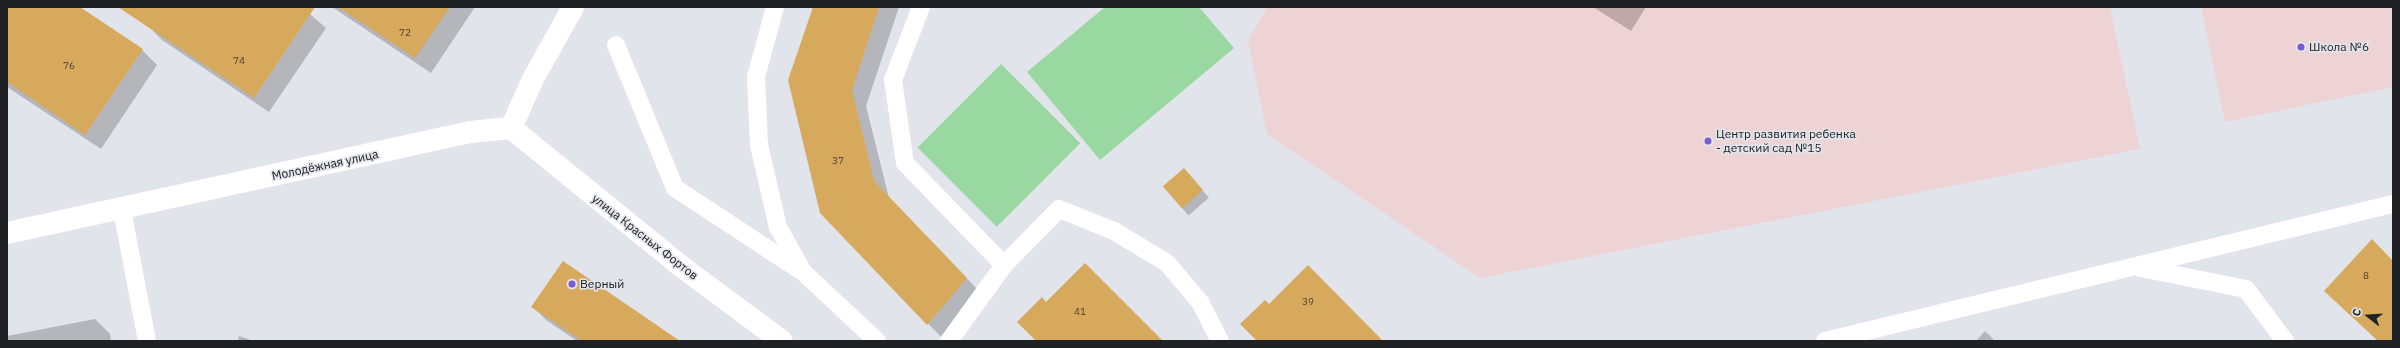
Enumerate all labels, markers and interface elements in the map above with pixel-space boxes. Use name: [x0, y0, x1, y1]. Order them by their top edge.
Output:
house number: 72: [399, 27, 411, 39]
place label: Школа №6: [2309, 40, 2369, 54]
marker: Школа №6: [2296, 42, 2306, 52]
house number: 74: [233, 55, 245, 67]
house number: 76: [63, 60, 75, 72]
place label: Центр развития ребенка - детский сад №15: [1716, 127, 1856, 155]
marker: Центр развития ребенка - детский сад №15: [1703, 136, 1713, 146]
street label: Молодёжная улица: [270, 147, 380, 183]
house number: 37: [832, 155, 844, 167]
street label: улица Красных Фортов: [589, 191, 701, 283]
house number: 8: [2363, 270, 2369, 282]
place label: Верный: [580, 277, 624, 291]
marker: Верный: [567, 279, 577, 289]
house number: 39: [1302, 296, 1314, 308]
north arrow: [2348, 296, 2388, 336]
house number: 41: [1074, 306, 1086, 318]
text: С: [2349, 307, 2364, 318]

